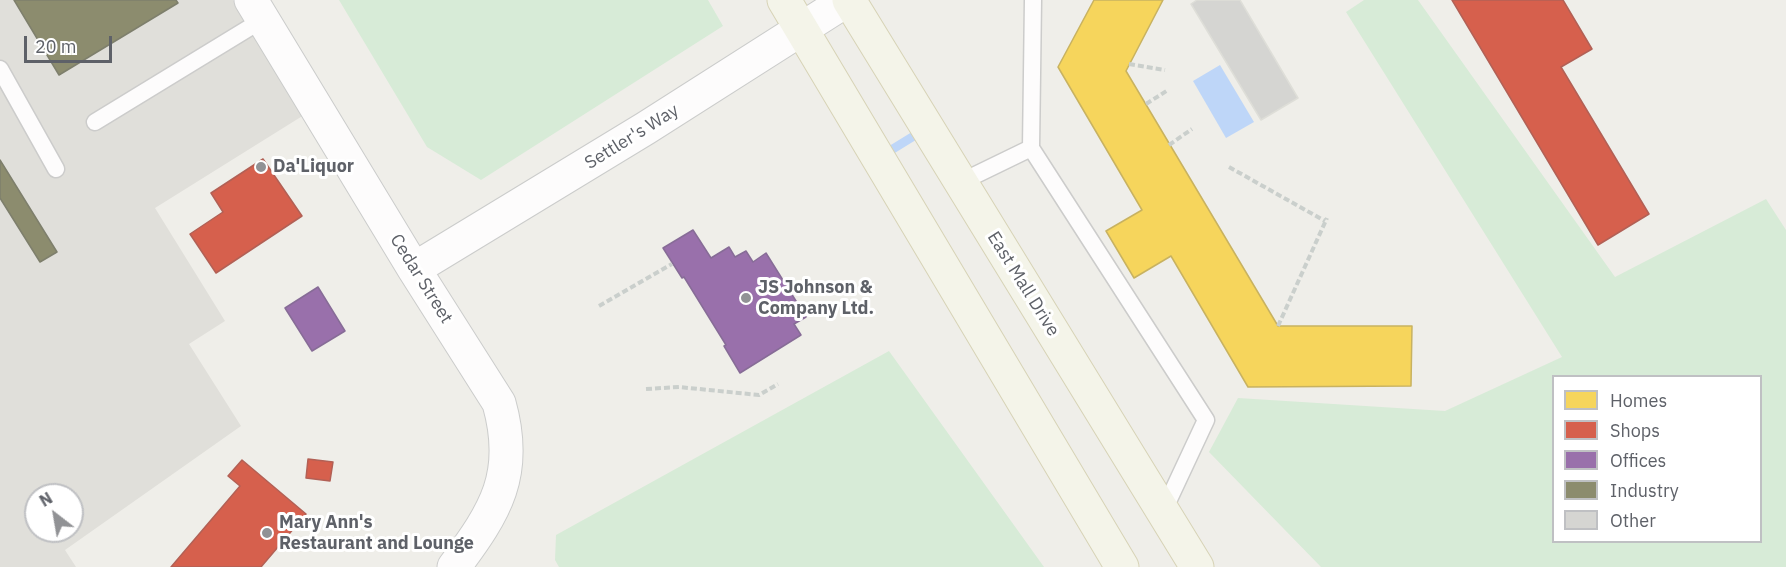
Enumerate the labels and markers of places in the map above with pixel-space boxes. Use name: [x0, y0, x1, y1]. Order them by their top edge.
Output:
place label: Da'Liquor: [273, 156, 354, 178]
marker: Da'Liquor: [254, 160, 268, 174]
place label: JS Johnson & Company Ltd.: [758, 277, 874, 320]
marker: JS Johnson & Company Ltd.: [739, 291, 753, 305]
place label: Mary Ann's Restaurant and Lounge: [279, 512, 474, 554]
marker: Mary Ann's Restaurant and Lounge: [260, 526, 274, 540]

